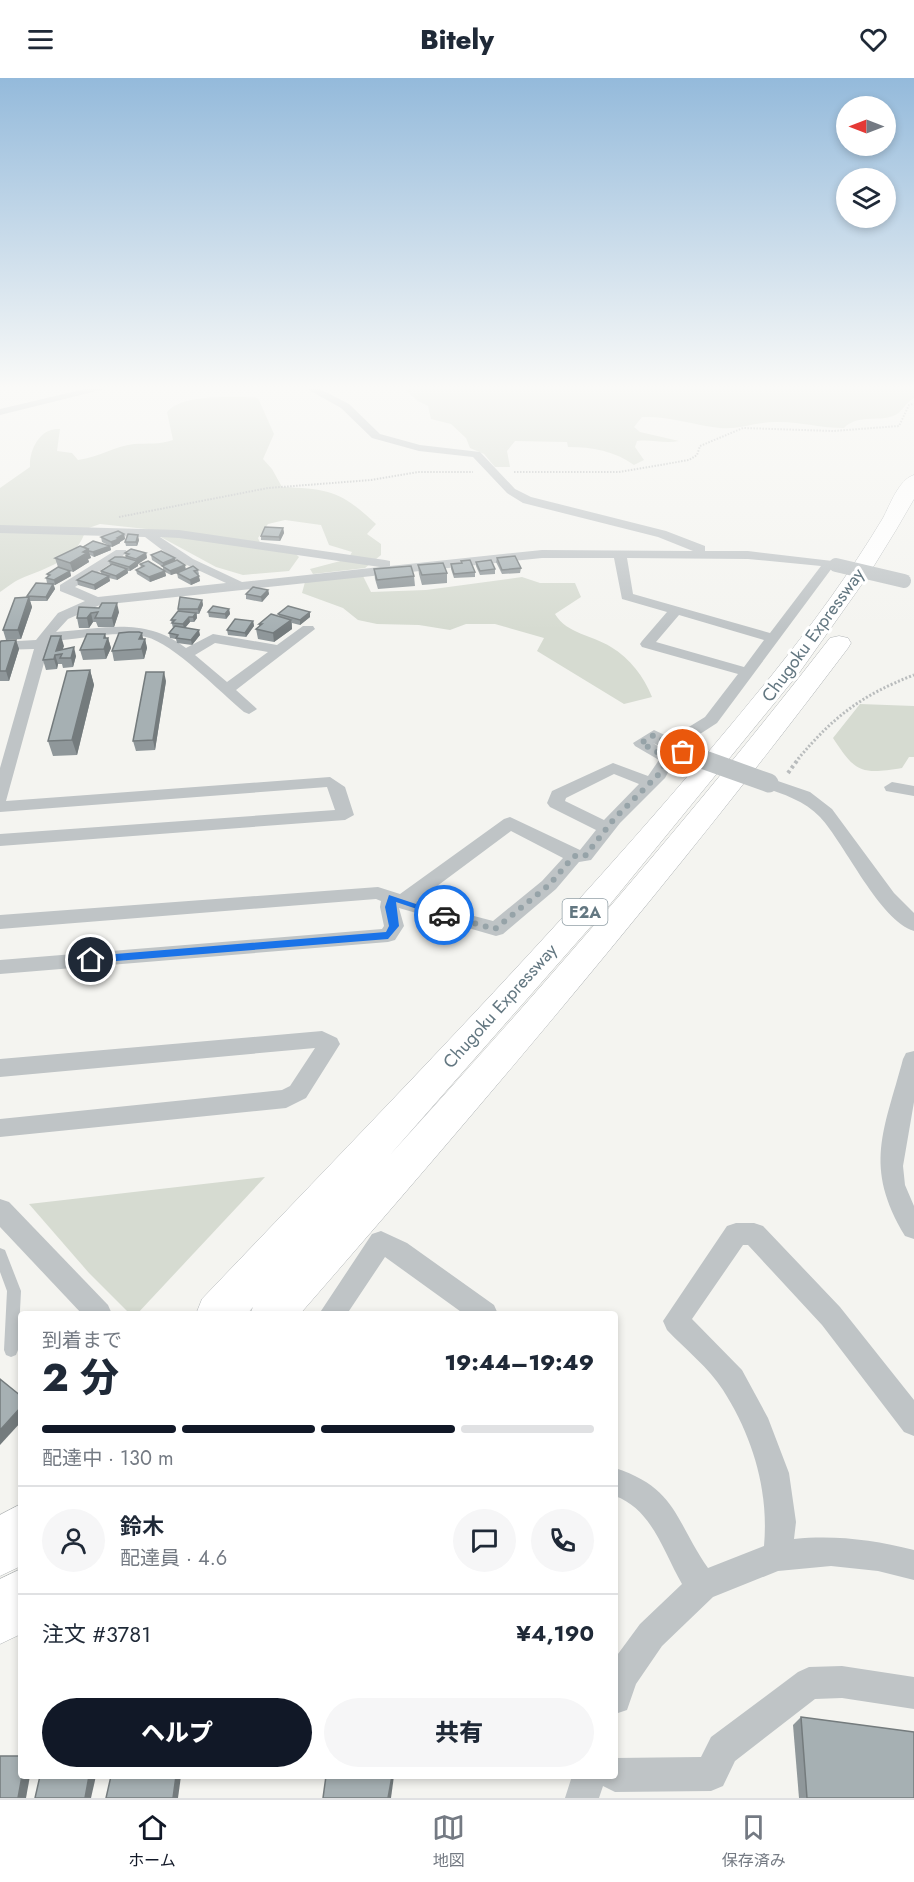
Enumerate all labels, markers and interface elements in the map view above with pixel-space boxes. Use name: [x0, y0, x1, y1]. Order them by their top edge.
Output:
text: Bitely: [420, 20, 494, 59]
icon: menu: [24, 23, 57, 56]
icon: heart: [857, 23, 890, 56]
north arrow: [836, 96, 896, 156]
map controls: [836, 96, 896, 228]
button: layers: [836, 168, 896, 228]
street label: Chugoku Expressway: [755, 563, 871, 707]
pin: [657, 726, 708, 777]
icon: bag: [666, 735, 699, 768]
courier: [414, 885, 474, 945]
icon: car: [428, 899, 461, 932]
road number: E2A: [562, 899, 608, 925]
pin: [65, 934, 116, 985]
street label: Chugoku Expressway: [437, 938, 563, 1074]
icon: home: [74, 943, 107, 976]
text: 到着まで: [42, 1326, 122, 1355]
text: 19:44–19:49: [445, 1346, 594, 1378]
text: 2 分: [42, 1349, 119, 1406]
text: 配達中 · 130 m: [42, 1444, 174, 1473]
button: person: [42, 1509, 105, 1572]
button: chat: [453, 1509, 516, 1572]
button: phone: [531, 1509, 594, 1572]
text: 鈴木: [120, 1510, 164, 1542]
text: 配達員 · 4.6: [120, 1544, 227, 1573]
text: ¥4,190: [516, 1617, 594, 1649]
text: 注文 #3781: [42, 1618, 151, 1650]
button: ヘルプ: [42, 1698, 312, 1767]
button: 共有: [324, 1698, 594, 1767]
tab: ホーム: [128, 1811, 176, 1872]
tab: 地図: [432, 1811, 465, 1872]
tab: 保存済み: [722, 1811, 786, 1872]

